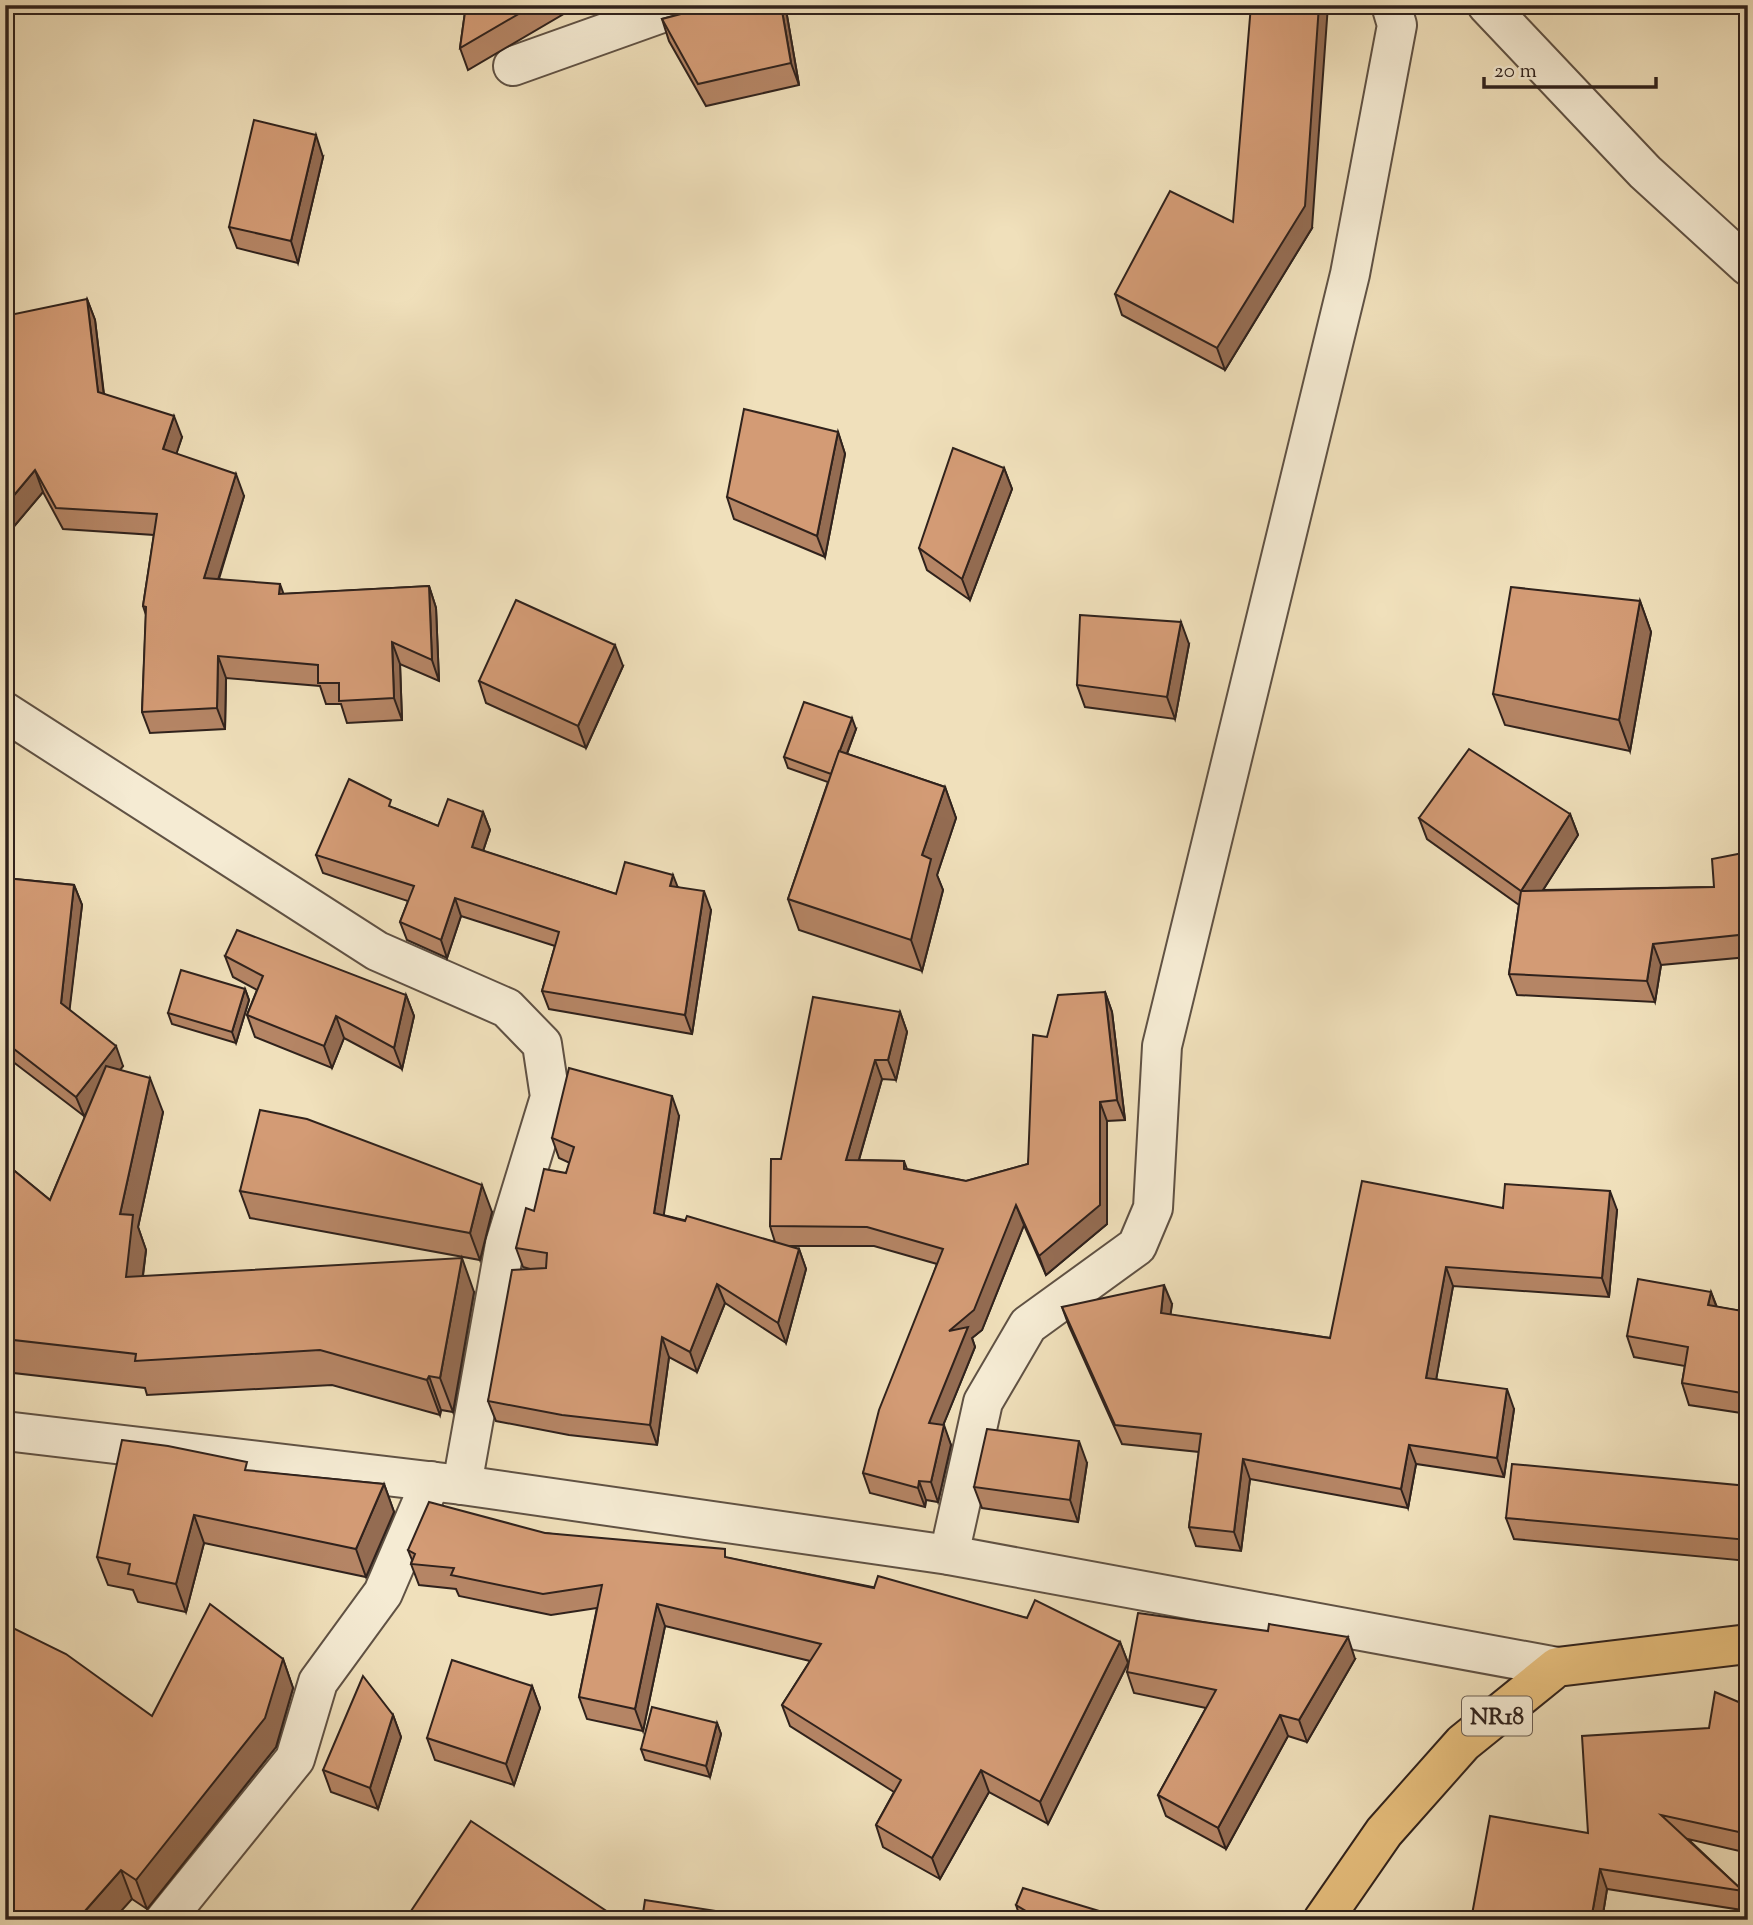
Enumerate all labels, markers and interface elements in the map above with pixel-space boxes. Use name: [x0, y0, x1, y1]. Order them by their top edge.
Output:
scale bar: [1484, 46, 1655, 90]
text: 20 m: [1494, 57, 1537, 87]
road number: NR18: [1462, 1696, 1532, 1736]

